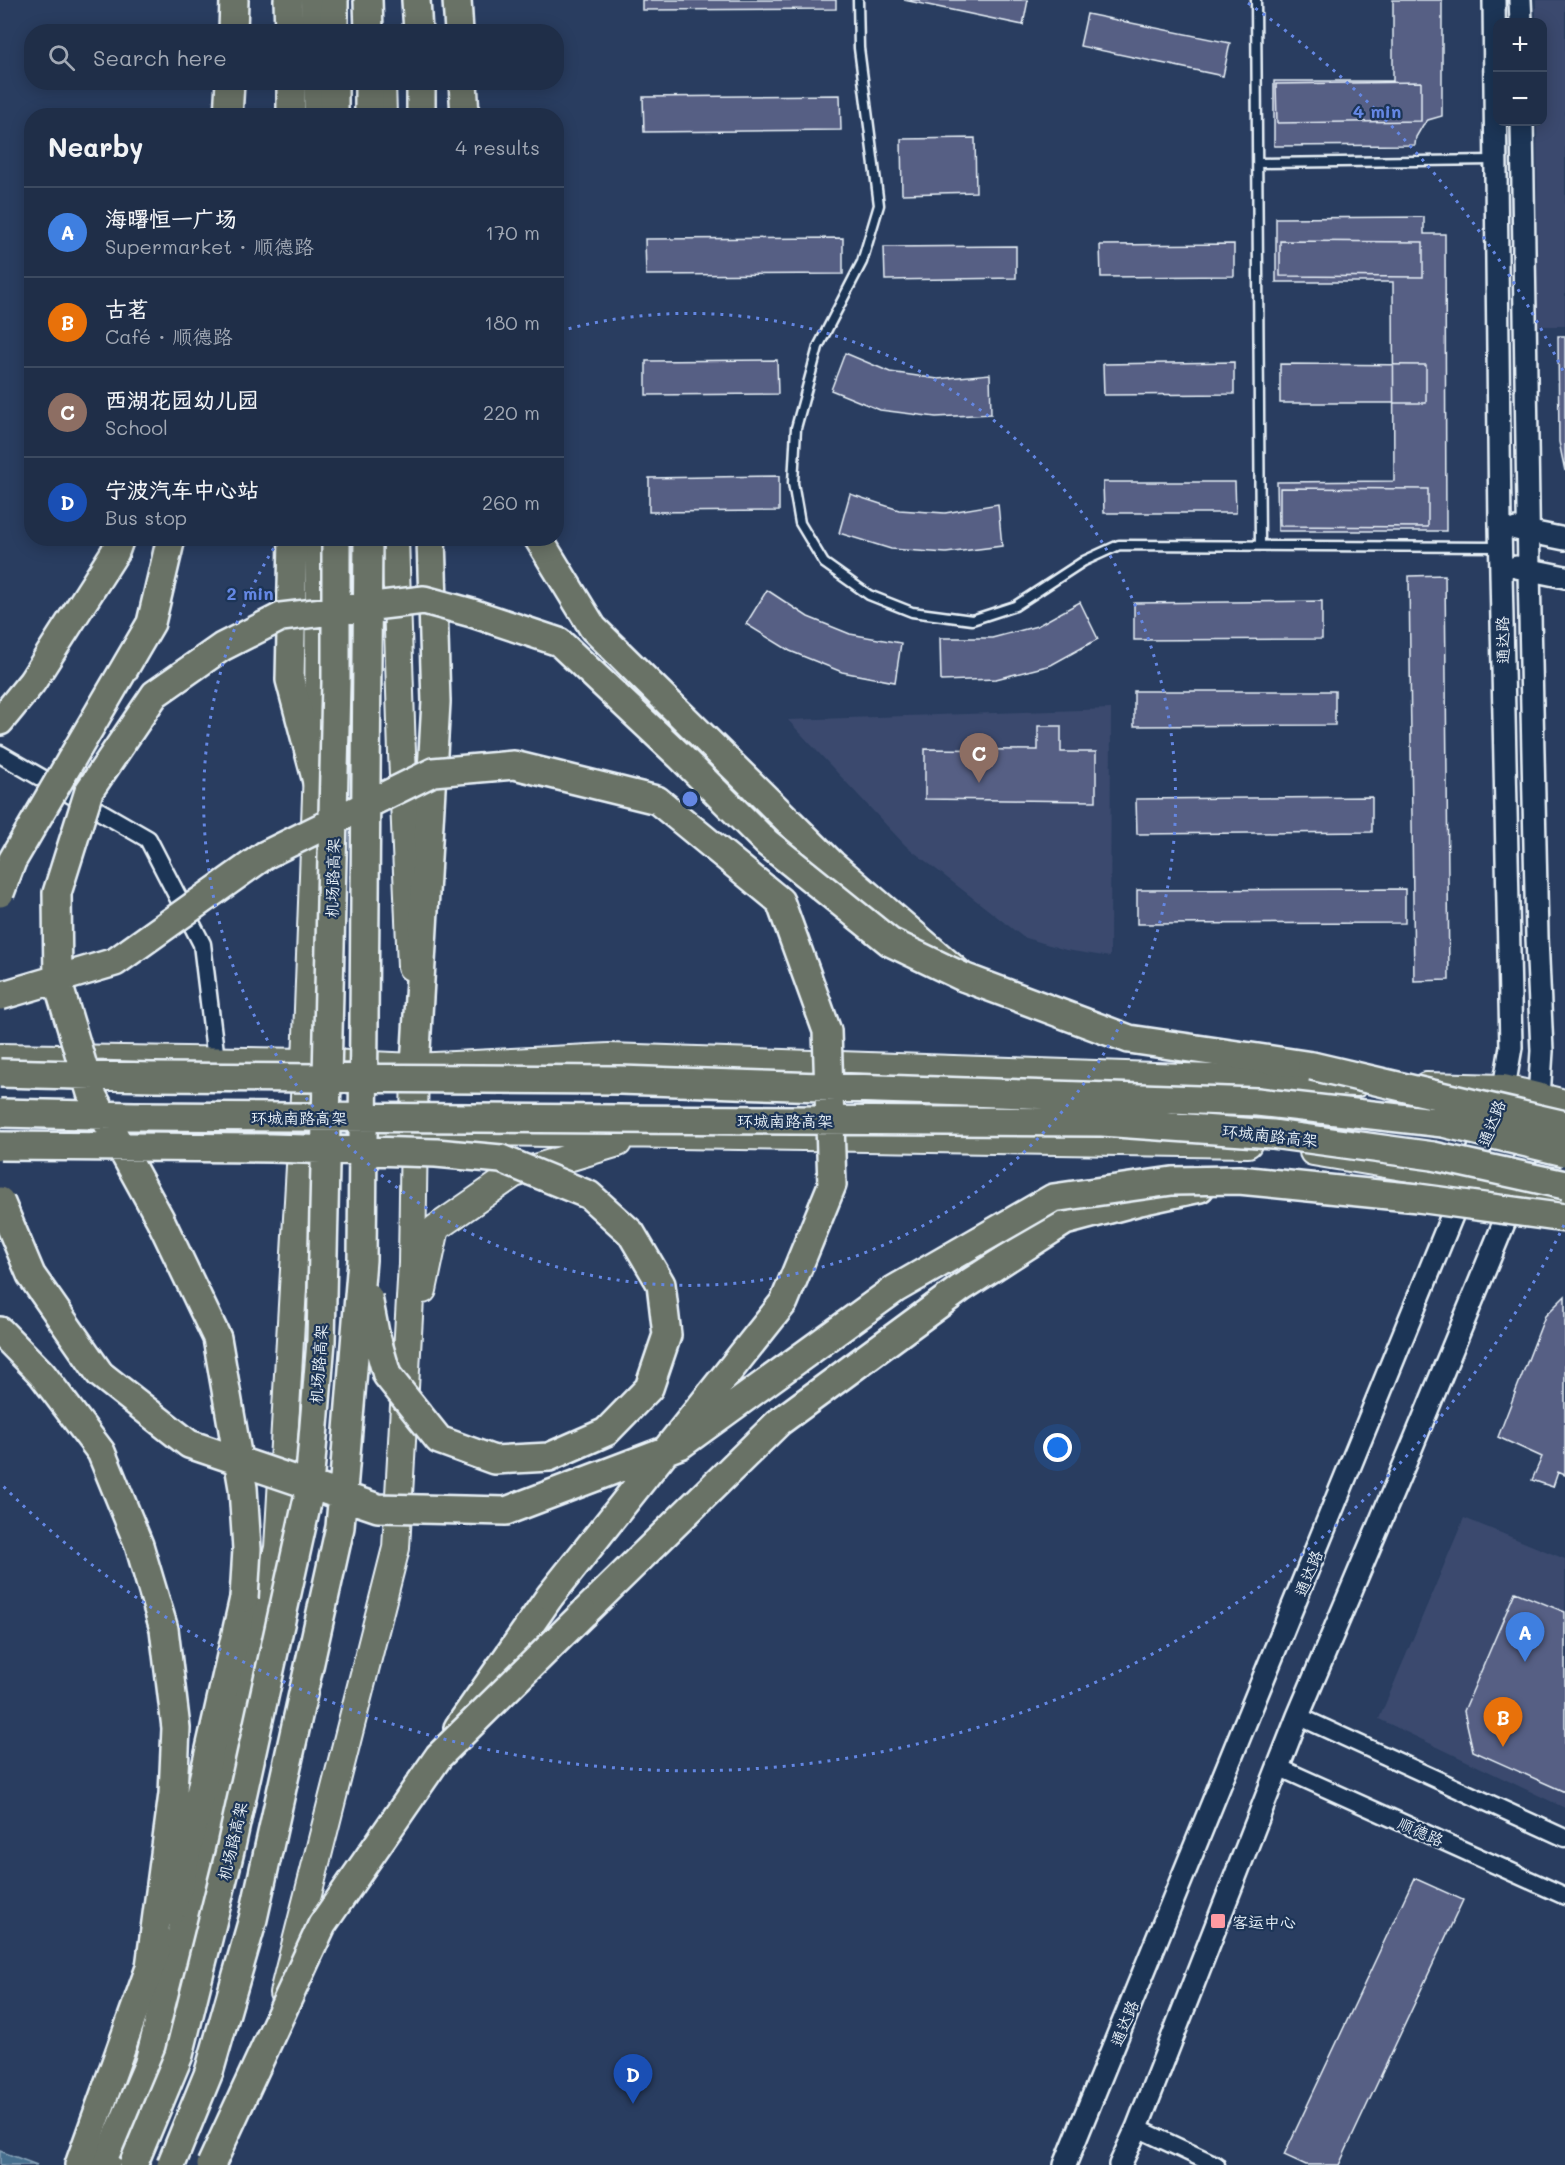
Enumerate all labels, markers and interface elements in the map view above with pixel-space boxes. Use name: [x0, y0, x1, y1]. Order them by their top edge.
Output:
map controls: [1493, 18, 1547, 126]
button: +: [1493, 18, 1547, 72]
search box: [24, 24, 564, 90]
icon: search: [45, 41, 78, 74]
text: Search here: [93, 43, 227, 72]
button: −: [1493, 72, 1547, 126]
text: 4 min: [1353, 99, 1401, 123]
text: Nearby: [48, 130, 143, 164]
text: 4 results: [455, 134, 540, 160]
text: 海曙恒一广场: [105, 204, 237, 233]
text: A: [61, 219, 74, 245]
text: 170 m: [485, 219, 540, 245]
text: Supermarket · 顺德路: [105, 233, 314, 259]
text: 古茗: [105, 294, 149, 323]
text: B: [61, 309, 74, 335]
text: 180 m: [484, 309, 540, 335]
text: Café · 顺德路: [105, 323, 233, 349]
text: 西湖花园幼儿园: [105, 385, 259, 414]
text: C: [60, 399, 75, 425]
text: 220 m: [483, 399, 540, 425]
text: School: [105, 414, 168, 440]
text: 宁波汽车中心站: [105, 475, 259, 504]
text: D: [60, 489, 75, 515]
text: 260 m: [482, 489, 540, 515]
text: Bus stop: [105, 504, 187, 530]
text: 2 min: [226, 581, 274, 605]
street label: 通达路: [1491, 616, 1513, 664]
pin: C: [960, 734, 998, 783]
centre of rings: [680, 789, 700, 809]
street label: 机场路高架: [321, 838, 343, 918]
street label: 通达路: [1473, 1097, 1509, 1149]
street label: 环城南路高架: [251, 1107, 347, 1128]
street label: 环城南路高架: [737, 1110, 833, 1131]
street label: 环城南路高架: [1221, 1120, 1319, 1150]
street label: 机场路高架: [305, 1323, 331, 1405]
your location: [1043, 1433, 1072, 1462]
street label: 通达路: [1289, 1547, 1327, 1599]
pin: A: [1506, 1612, 1544, 1662]
pin: B: [1484, 1698, 1522, 1747]
street label: 机场路高架: [213, 1800, 251, 1882]
street label: 顺德路: [1395, 1812, 1447, 1850]
place label: 客运中心: [1232, 1911, 1296, 1932]
marker: 客运中心: [1209, 1912, 1227, 1930]
street label: 通达路: [1105, 1997, 1143, 2049]
pin: D: [614, 2054, 652, 2104]

